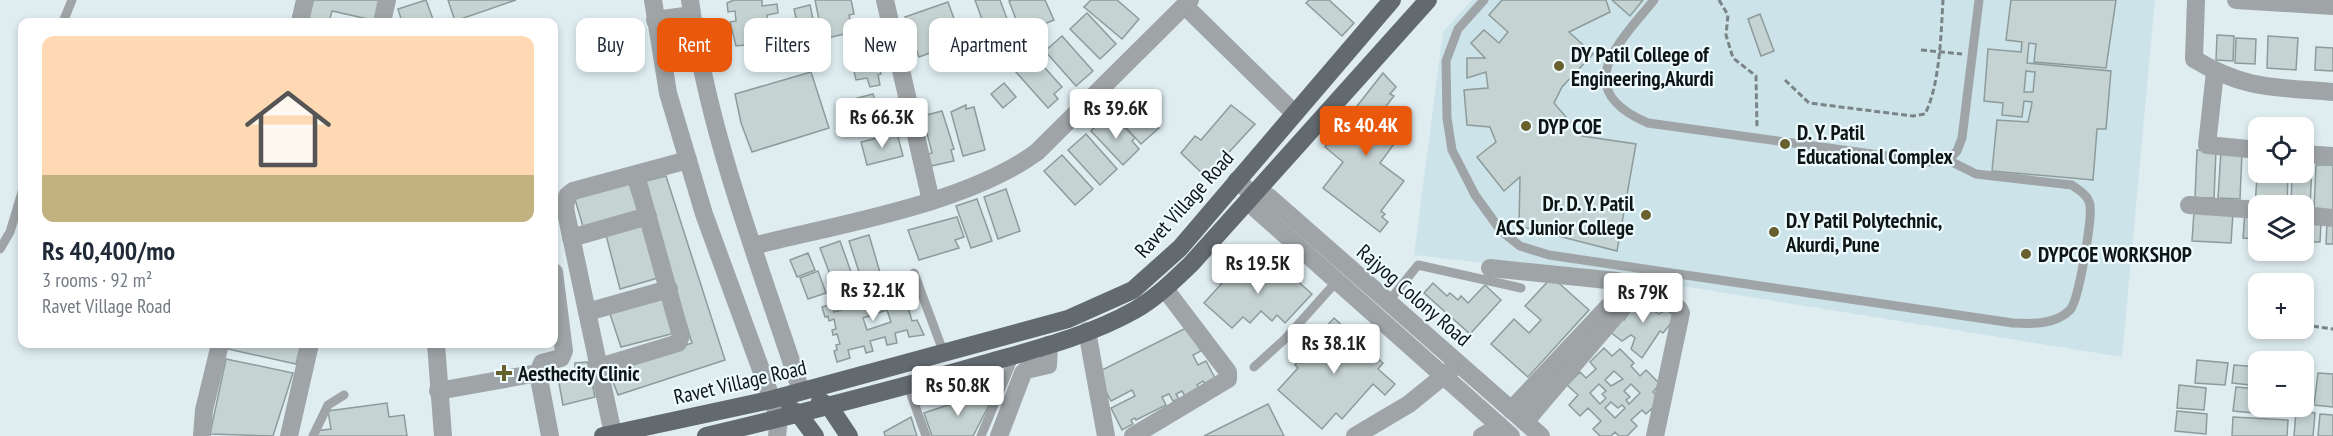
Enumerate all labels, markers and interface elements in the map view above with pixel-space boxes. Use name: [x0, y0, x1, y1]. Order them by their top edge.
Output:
chip: Buy: [576, 18, 645, 72]
chip: Rent: [657, 18, 732, 72]
chip: Filters: [744, 18, 831, 72]
chip: New: [843, 18, 917, 72]
chip: Apartment: [929, 18, 1048, 72]
place label: DY Patil College of Engineering,Akurdi: [1571, 41, 1714, 92]
marker: DY Patil College of Engineering,Akurdi: [1552, 59, 1566, 73]
icon: home: [234, 75, 342, 183]
pin: Rs 39.6K: [1054, 89, 1178, 140]
text: Rs 39.6K: [1084, 95, 1148, 121]
pin: Rs 66.3K: [820, 98, 944, 149]
text: Rs 66.3K: [850, 104, 914, 130]
pin: Rs 40.4K: [1304, 106, 1428, 157]
text: Rs 40.4K: [1334, 112, 1398, 138]
place label: DYP COE: [1538, 113, 1602, 140]
map controls: [2248, 117, 2314, 417]
button: locate: [2248, 117, 2314, 183]
marker: DYP COE: [1519, 119, 1533, 133]
place label: D. Y. Patil Educational Complex: [1797, 119, 1954, 170]
marker: D. Y. Patil Educational Complex: [1778, 137, 1792, 151]
street label: Ravet Village Road: [1129, 145, 1239, 263]
place label: Dr. D. Y. Patil ACS Junior College: [1495, 190, 1635, 241]
button: layers: [2248, 195, 2314, 261]
place label: D.Y Patil Polytechnic, Akurdi, Pune: [1785, 207, 1942, 258]
marker: Dr. D. Y. Patil ACS Junior College: [1639, 208, 1653, 222]
marker: D.Y Patil Polytechnic, Akurdi, Pune: [1767, 225, 1781, 239]
text: Rs 40,400/mo: [42, 234, 175, 267]
street label: Rajyog Colony Road: [1351, 238, 1477, 352]
place label: DYPCOE WORKSHOP: [2038, 241, 2192, 268]
pin: Rs 19.5K: [1196, 244, 1320, 295]
marker: DYPCOE WORKSHOP: [2019, 247, 2033, 261]
text: Rs 19.5K: [1226, 250, 1290, 276]
text: 3 rooms · 92 m²: [42, 267, 152, 293]
pin: Rs 32.1K: [811, 271, 935, 322]
pin: Rs 79K: [1594, 273, 1692, 324]
button: +: [2248, 273, 2314, 339]
text: Rs 32.1K: [841, 277, 905, 303]
text: Rs 79K: [1618, 279, 1668, 305]
text: Ravet Village Road: [42, 293, 171, 319]
pin: Rs 38.1K: [1272, 324, 1396, 375]
text: Rs 38.1K: [1302, 330, 1366, 356]
button: −: [2248, 351, 2314, 417]
street label: Ravet Village Road: [671, 354, 809, 410]
place label: Aesthecity Clinic: [517, 360, 640, 387]
marker: Aesthecity Clinic: [495, 364, 513, 382]
pin: Rs 50.8K: [896, 366, 1020, 417]
text: Rs 50.8K: [926, 372, 990, 398]

